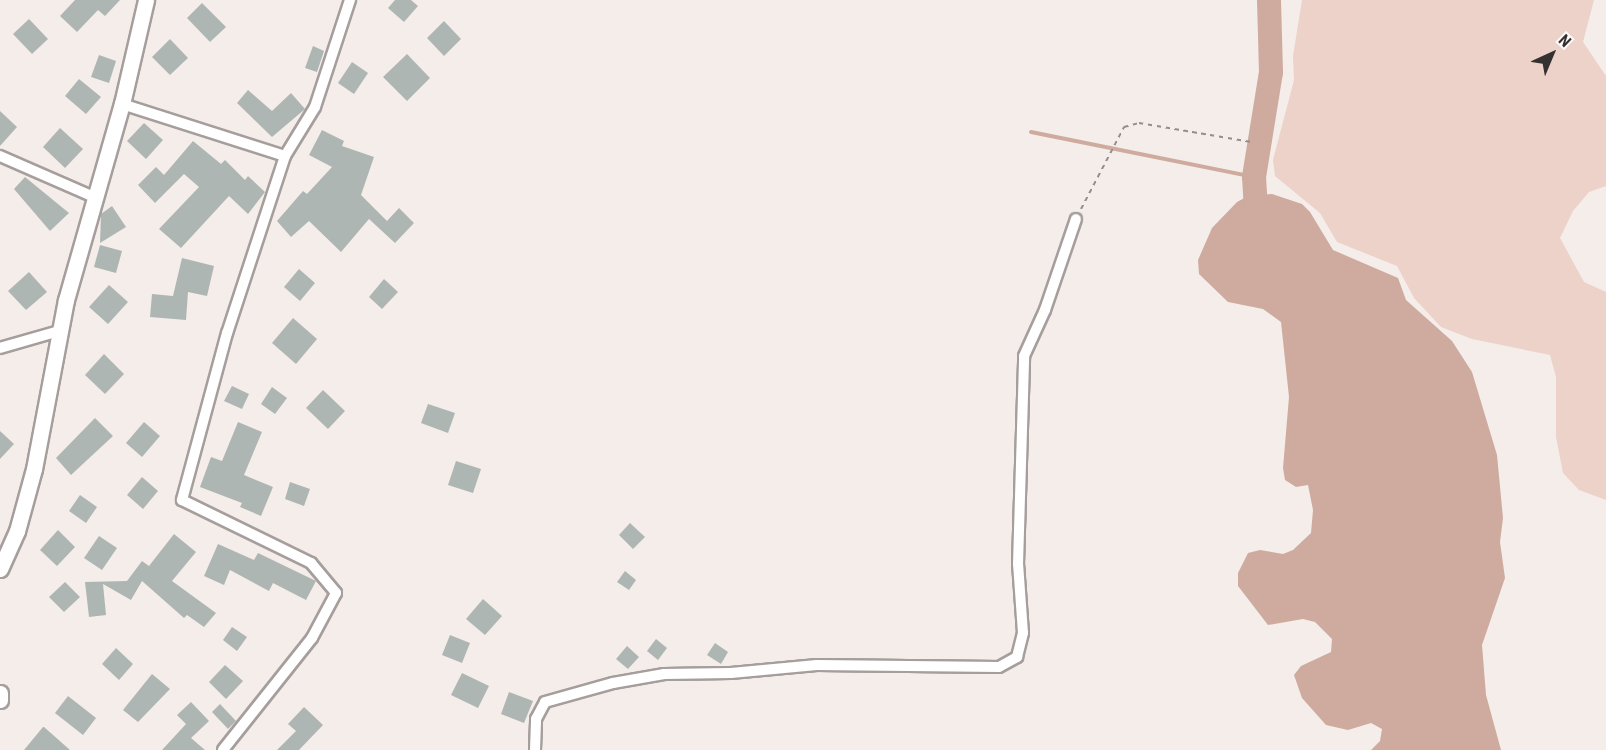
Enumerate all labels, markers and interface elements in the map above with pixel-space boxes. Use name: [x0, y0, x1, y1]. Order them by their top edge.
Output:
north arrow: [1522, 24, 1582, 84]
text: N: [1555, 30, 1575, 51]

